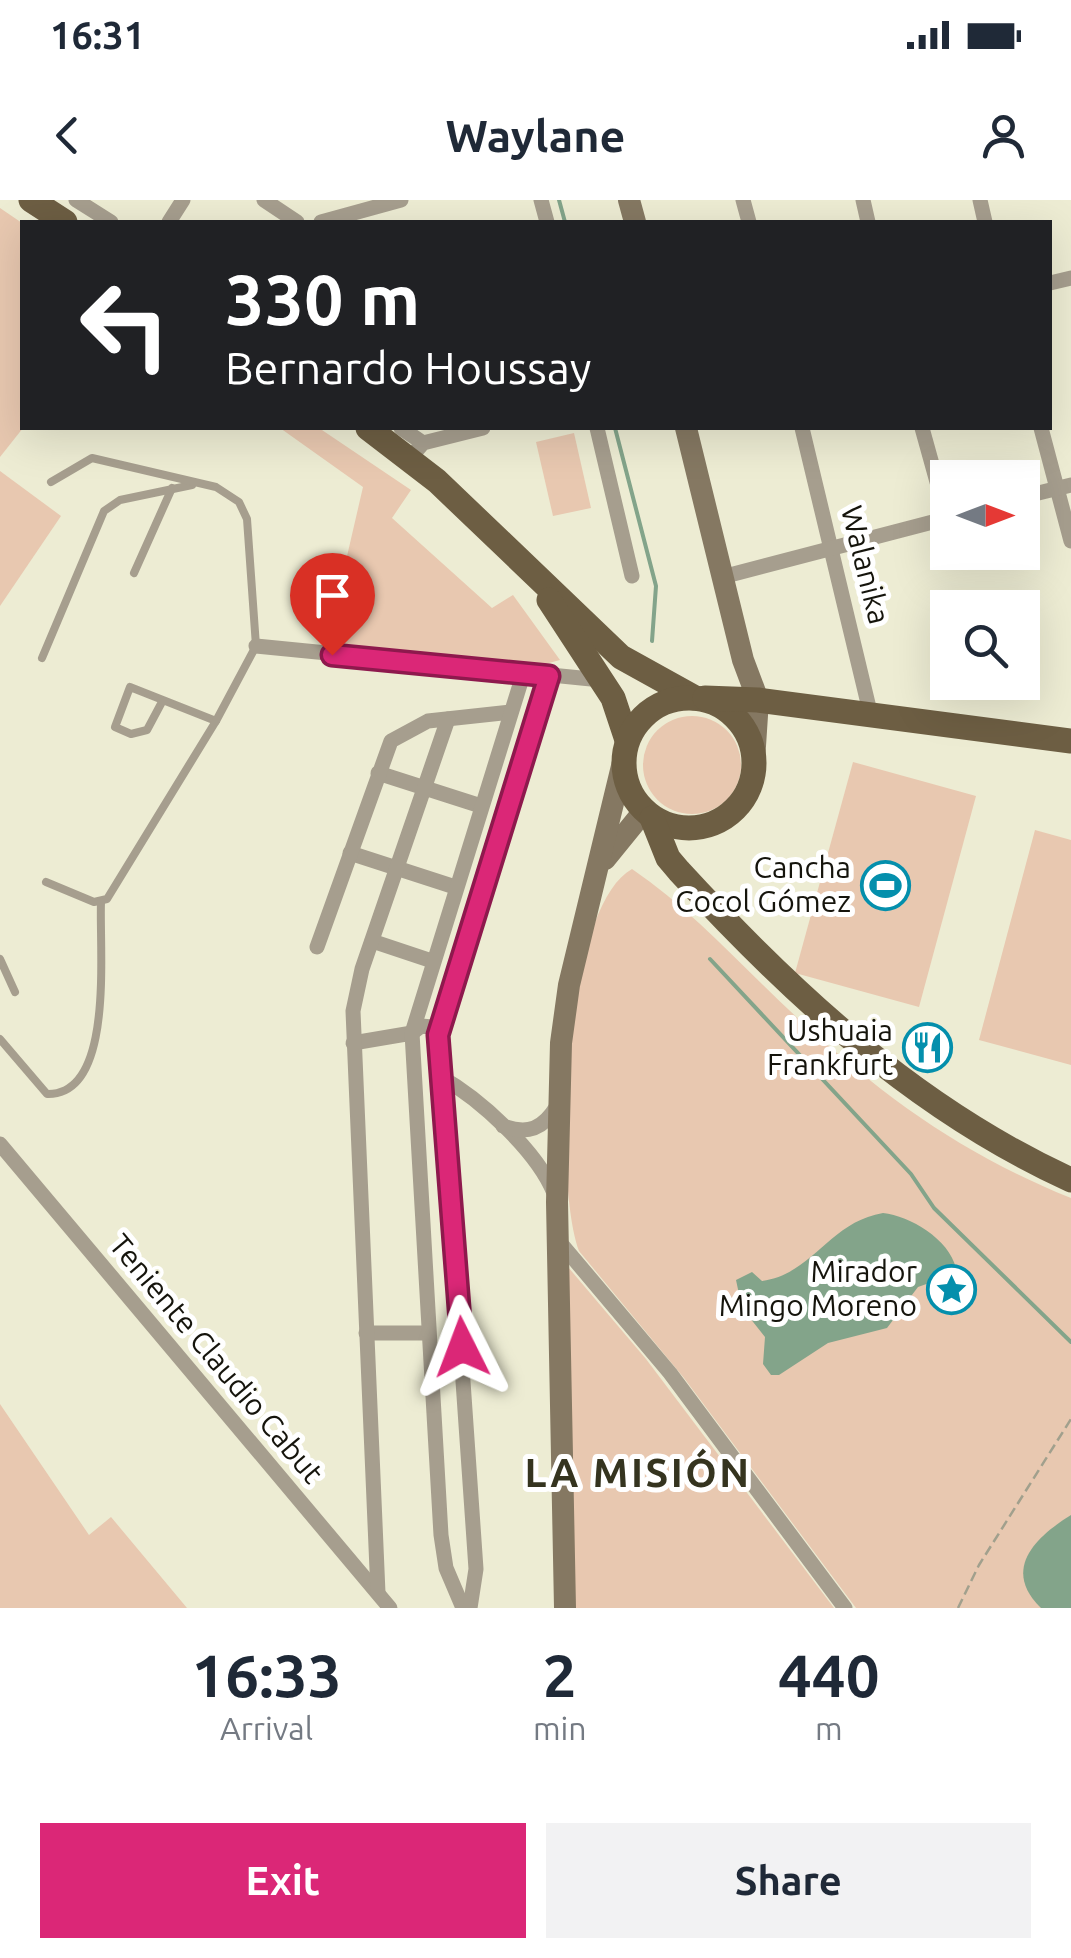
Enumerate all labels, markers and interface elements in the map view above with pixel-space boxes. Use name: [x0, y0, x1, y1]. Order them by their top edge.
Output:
text: 16:31: [50, 14, 145, 56]
icon: back: [40, 108, 95, 163]
icon: person: [976, 108, 1031, 163]
text: Waylane: [446, 110, 625, 161]
icon: left: [60, 260, 190, 390]
text: 330 m: [225, 260, 420, 338]
text: Bernardo Houssay: [225, 342, 591, 393]
north arrow: [930, 460, 1040, 570]
map controls: [930, 460, 1040, 700]
street label: Walanika: [835, 502, 897, 628]
pin: [290, 553, 375, 656]
icon: arrive: [305, 568, 360, 623]
button: search: [930, 590, 1040, 700]
place label: Cancha Cocol Gómez: [675, 850, 851, 918]
sports icon: Cancha Cocol Gómez: [860, 859, 912, 911]
place label: Ushuaia Frankfurt: [767, 1013, 893, 1081]
restaurant icon: Ushuaia Frankfurt: [902, 1022, 954, 1074]
street label: Teniente Claudio Cabut: [103, 1227, 331, 1490]
place label: Mirador Mingo Moreno: [719, 1254, 918, 1322]
place icon: Mirador Mingo Moreno: [926, 1263, 978, 1315]
position arrow: [410, 1295, 514, 1399]
district label: LA MISIÓN: [524, 1448, 752, 1495]
text: 16:33: [191, 1641, 342, 1708]
text: 2: [543, 1641, 577, 1708]
text: 440: [778, 1641, 880, 1708]
text: Arrival: [220, 1710, 313, 1746]
text: min: [533, 1710, 587, 1746]
text: m: [815, 1710, 843, 1746]
button: Exit: [40, 1823, 526, 1938]
button: Share: [546, 1823, 1031, 1938]

